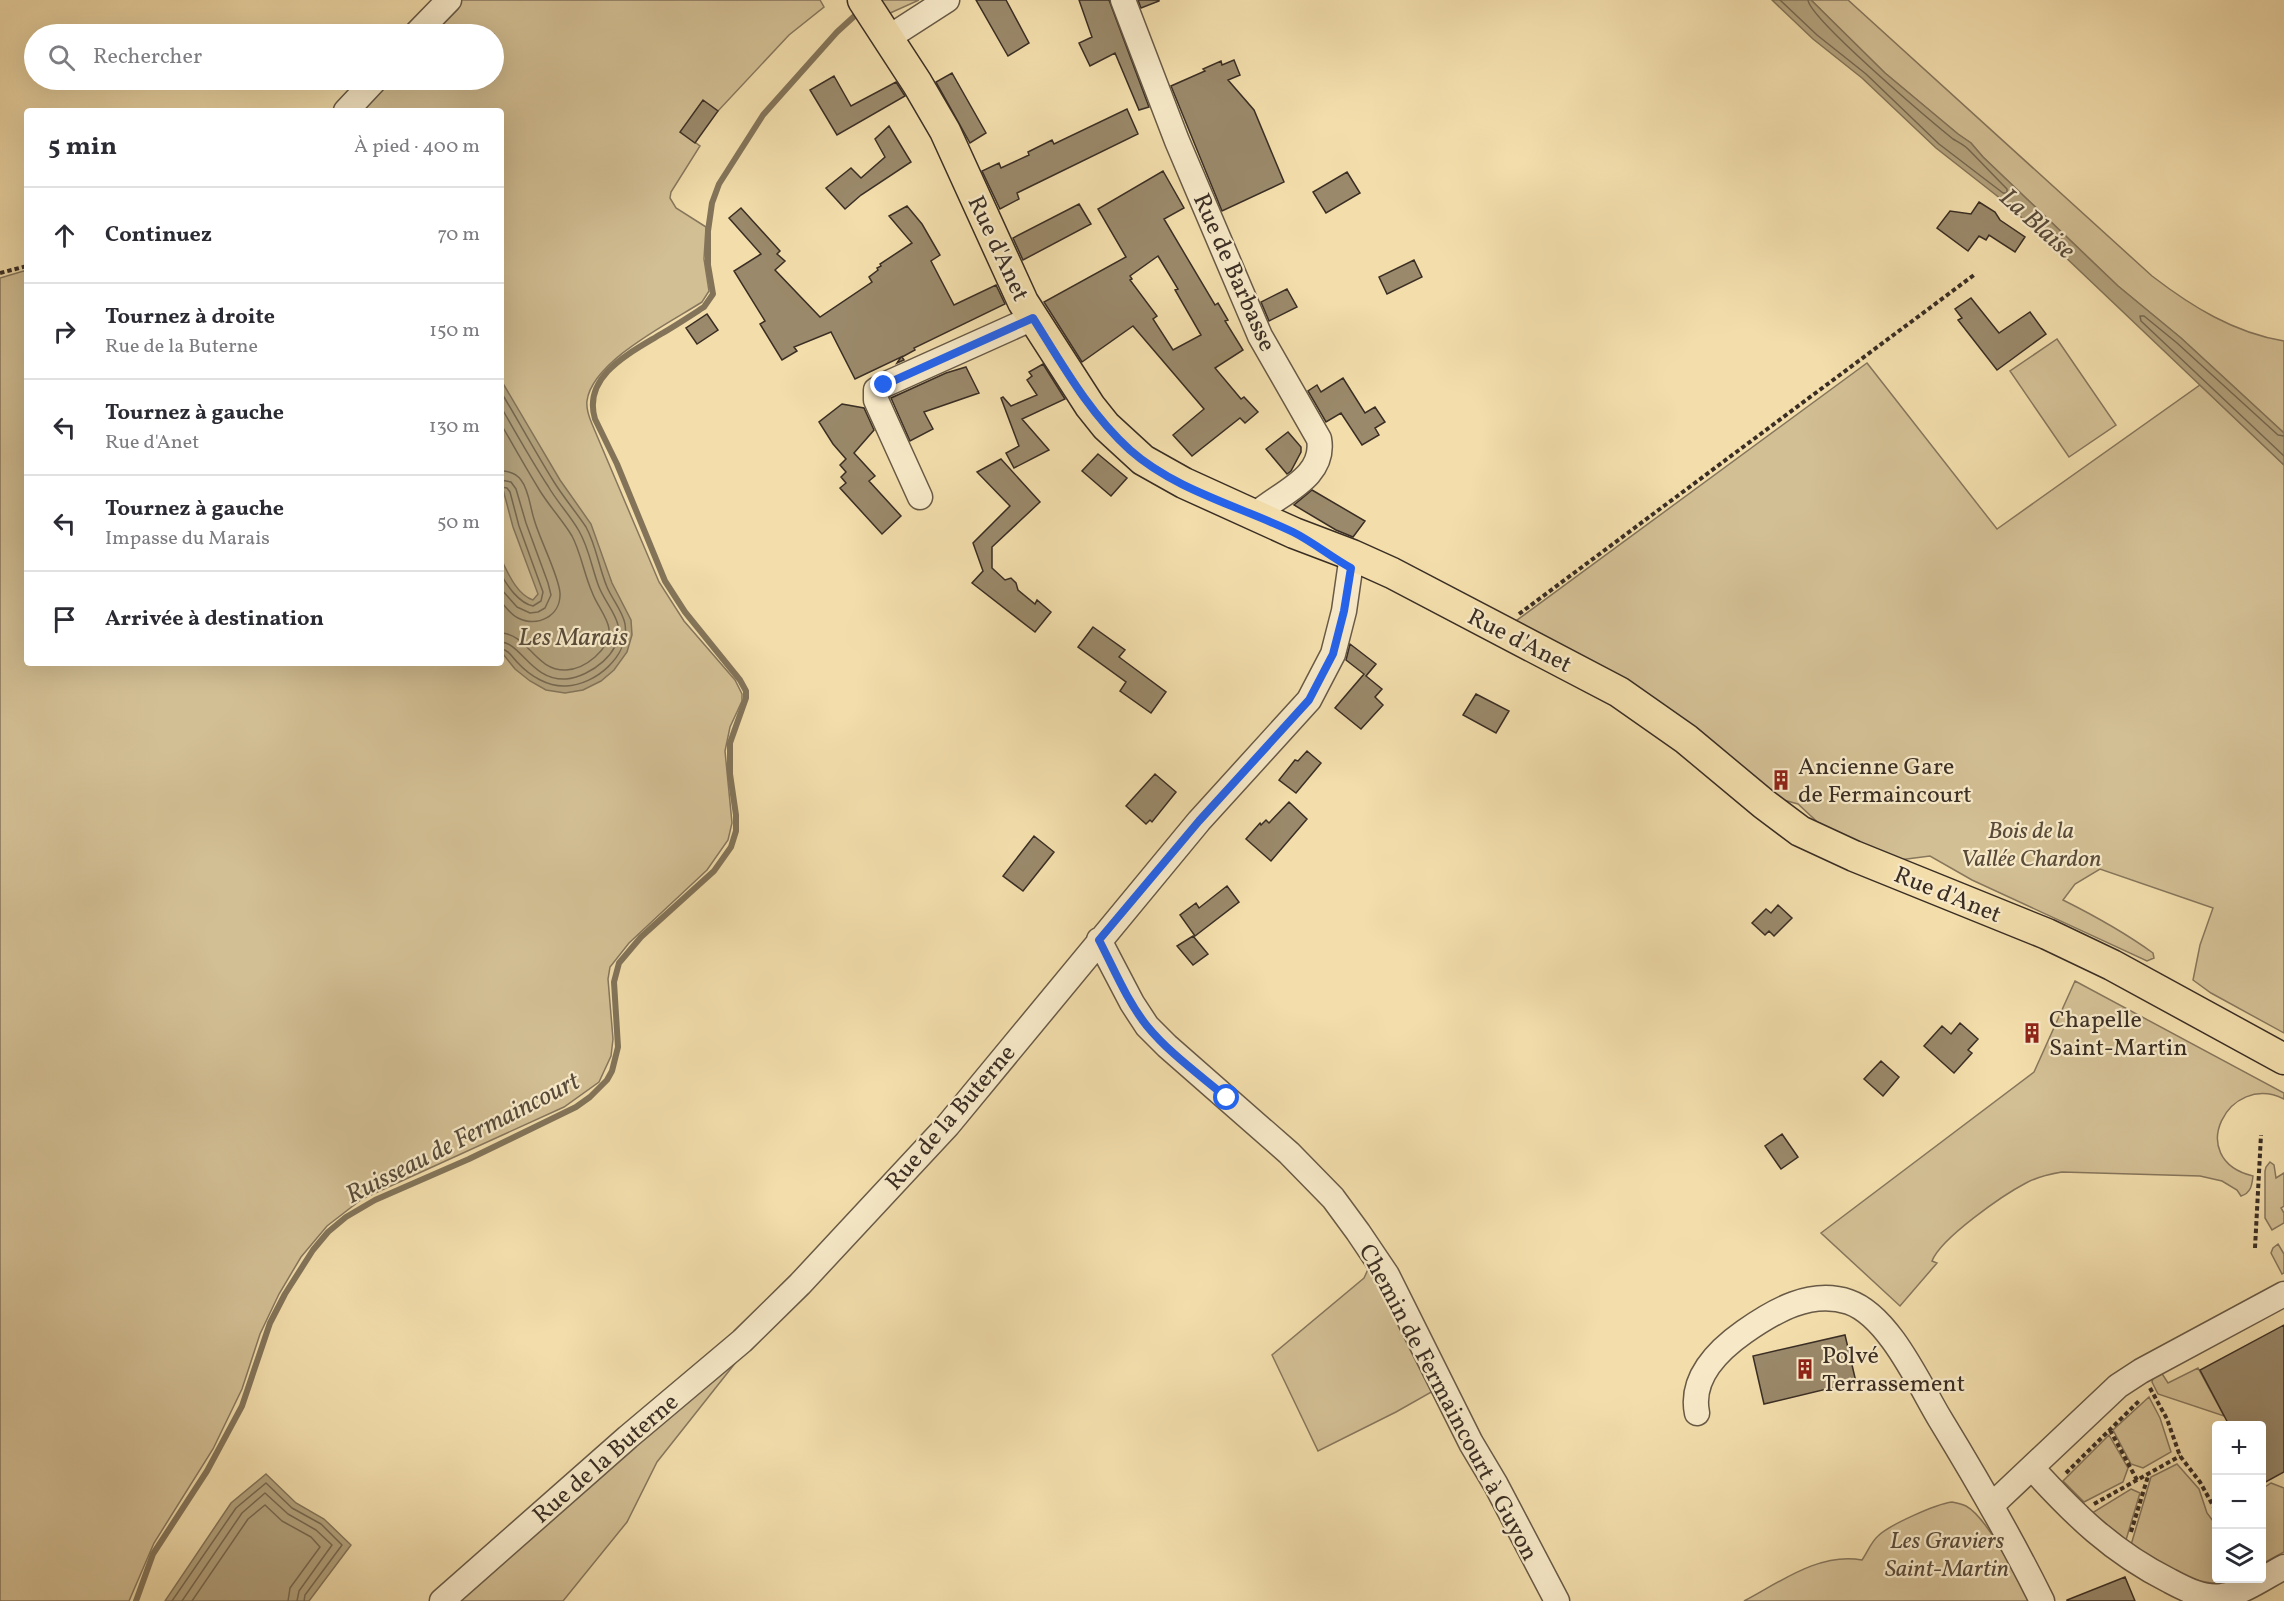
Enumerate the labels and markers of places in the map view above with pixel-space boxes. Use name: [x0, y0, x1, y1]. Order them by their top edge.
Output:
place label: Ancienne Gare de Fermaincourt: [1798, 751, 1972, 813]
building icon: Ancienne Gare de Fermaincourt: [1769, 768, 1793, 792]
place label: Chapelle Saint-Martin: [2049, 1004, 2188, 1066]
building icon: Chapelle Saint-Martin: [2020, 1021, 2044, 1045]
place label: Polvé Terrassement: [1822, 1340, 1965, 1402]
building icon: Polvé Terrassement: [1793, 1357, 1817, 1381]

